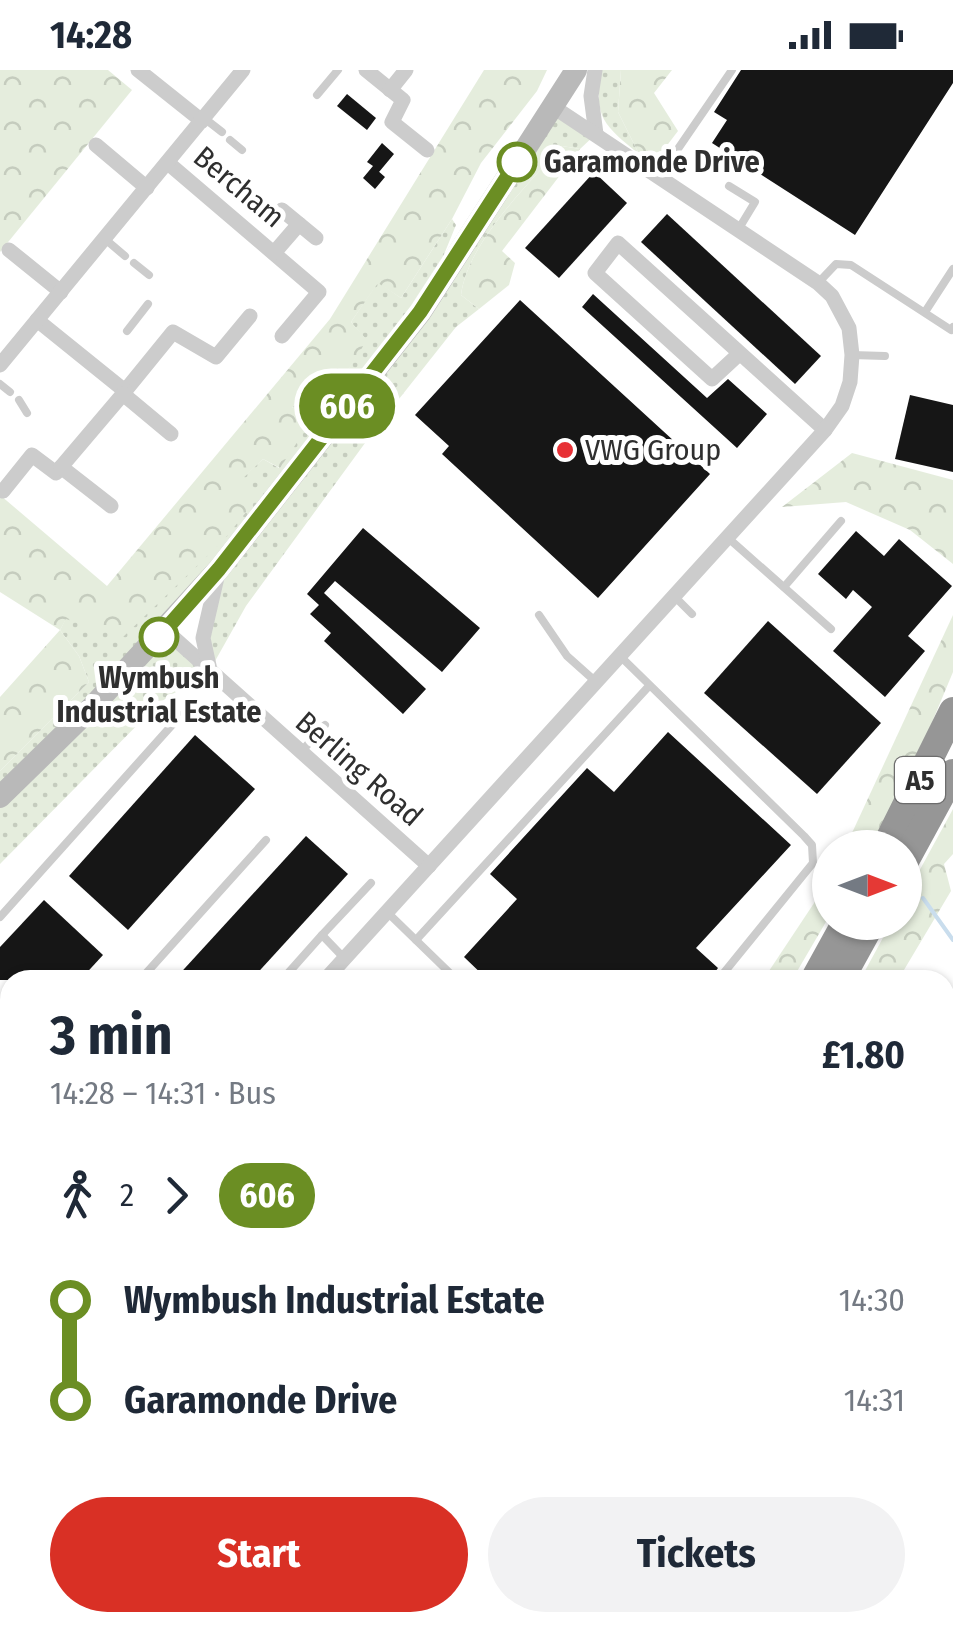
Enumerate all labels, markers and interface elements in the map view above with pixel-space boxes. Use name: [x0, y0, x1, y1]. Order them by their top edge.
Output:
text: 14:28: [50, 12, 132, 58]
street label: Bercham: [186, 139, 292, 235]
marker: Garamonde Drive: [498, 143, 536, 181]
place label: Garamonde Drive: [544, 144, 760, 180]
line badge: 606: [290, 374, 404, 438]
text: 606: [319, 385, 375, 427]
place label: VWG Group: [585, 432, 721, 468]
marker: VWG Group: [554, 439, 576, 461]
marker: Wymbush Industrial Estate: [140, 618, 178, 656]
place label: Wymbush Industrial Estate: [57, 660, 261, 730]
street label: Berling Road: [288, 704, 430, 834]
road number: A5: [895, 757, 945, 803]
north arrow: [812, 830, 922, 940]
map controls: [812, 830, 922, 940]
text: 3 min: [50, 1003, 173, 1069]
text: £1.80: [822, 1032, 905, 1078]
text: 14:28 – 14:31 · Bus: [50, 1074, 276, 1112]
icon: walk: [50, 1168, 105, 1223]
icon: forward: [149, 1168, 204, 1223]
text: 606: [239, 1174, 295, 1216]
text: 2: [120, 1176, 134, 1214]
text: Wymbush Industrial Estate: [124, 1277, 545, 1323]
text: 14:30: [839, 1281, 905, 1319]
text: Garamonde Drive: [124, 1377, 397, 1423]
text: 14:31: [844, 1381, 905, 1419]
button: Start: [50, 1497, 468, 1612]
button: Tickets: [488, 1497, 905, 1612]

